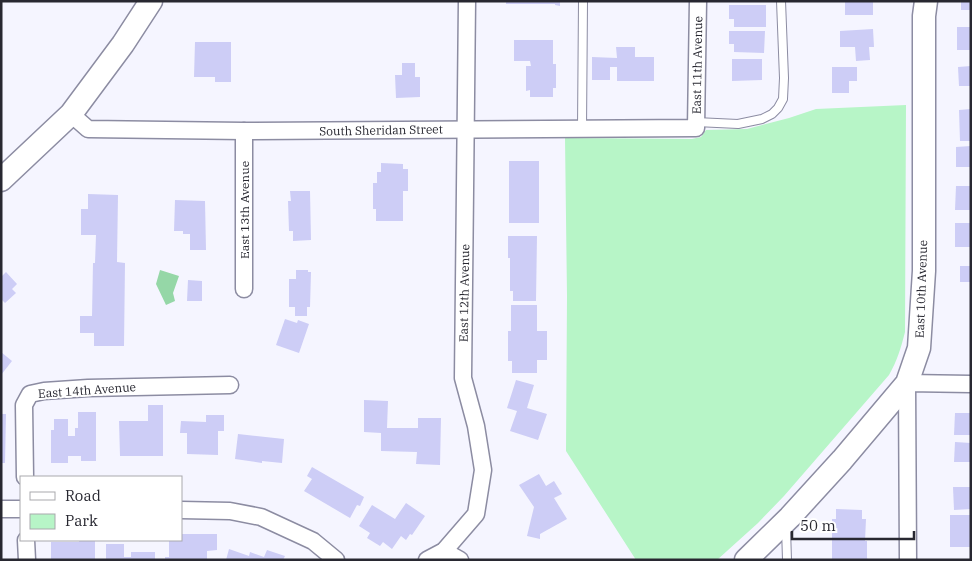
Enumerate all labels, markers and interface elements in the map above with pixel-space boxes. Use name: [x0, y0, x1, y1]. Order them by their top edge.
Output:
street label: East 11th Avenue: [689, 16, 705, 114]
street label: South Sheridan Street: [319, 121, 443, 139]
street label: East 13th Avenue: [237, 161, 252, 259]
street label: East 10th Avenue: [912, 240, 930, 338]
street label: East 12th Avenue: [456, 244, 472, 342]
street label: East 14th Avenue: [38, 379, 136, 401]
legend: [20, 476, 182, 541]
text: Road: [65, 486, 101, 505]
scale bar: [792, 508, 914, 540]
text: Park: [65, 511, 98, 530]
text: 50 m: [800, 516, 836, 535]

